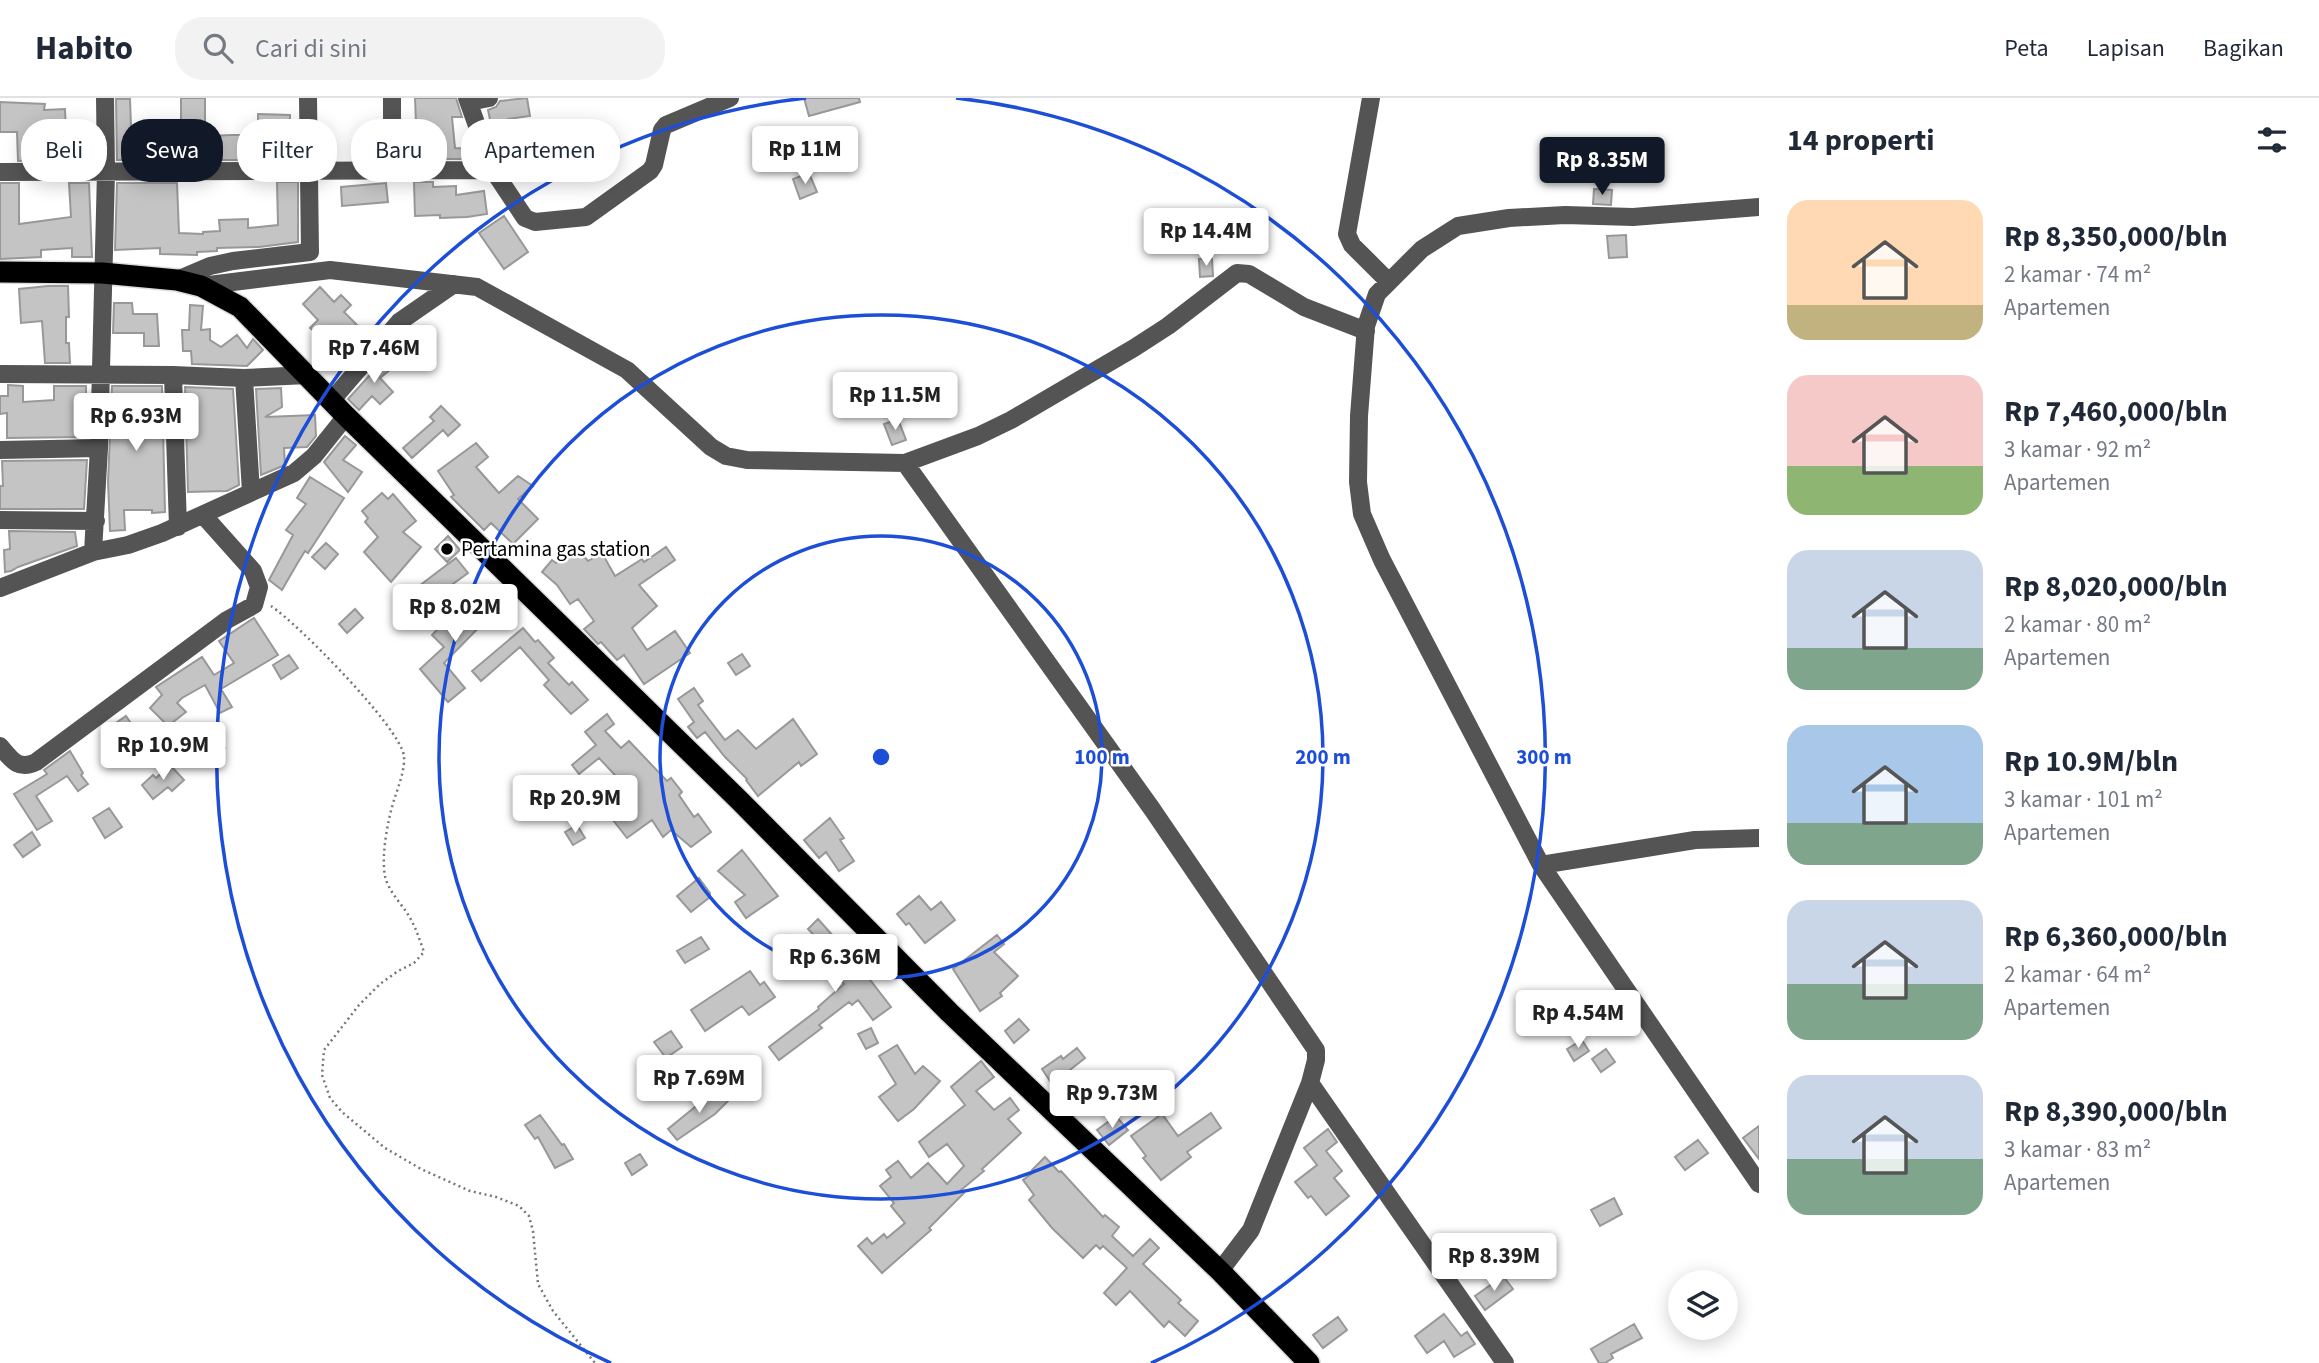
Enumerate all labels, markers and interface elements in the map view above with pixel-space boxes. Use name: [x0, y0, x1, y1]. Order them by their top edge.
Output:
search box: [175, 17, 665, 80]
text: Habito: [35, 25, 133, 72]
icon: search: [199, 29, 237, 67]
text: Cari di sini: [255, 30, 368, 67]
text: Peta: [2004, 31, 2049, 66]
text: Lapisan: [2087, 31, 2165, 66]
text: Bagikan: [2203, 31, 2284, 66]
chip: Beli: [21, 119, 107, 182]
chip: Sewa: [121, 119, 223, 182]
chip: Filter: [237, 119, 337, 182]
chip: Baru: [351, 119, 447, 182]
chip: Apartemen: [461, 119, 620, 182]
text: 14 properti: [1787, 119, 1935, 162]
icon: filters: [2253, 121, 2291, 159]
pin: Rp 11M: [748, 126, 862, 186]
text: Rp 11M: [768, 132, 842, 165]
pin: Rp 8.35M: [1530, 138, 1674, 197]
text: Rp 8.35M: [1556, 143, 1648, 176]
pin: Rp 14.4M: [1134, 208, 1278, 268]
text: Rp 14.4M: [1160, 214, 1252, 247]
text: Rp 8,350,000/bln: [2004, 215, 2228, 258]
icon: home: [1843, 228, 1927, 312]
text: 2 kamar · 74 m²: [2004, 258, 2151, 291]
text: Apartemen: [2004, 291, 2110, 324]
pin: Rp 7.46M: [302, 326, 446, 385]
text: Rp 7.46M: [328, 331, 420, 364]
pin: Rp 11.5M: [823, 372, 967, 432]
text: Rp 11.5M: [849, 378, 941, 411]
text: Rp 7,460,000/bln: [2004, 390, 2228, 433]
pin: Rp 6.93M: [64, 394, 208, 453]
text: Rp 6.93M: [90, 399, 182, 432]
icon: home: [1843, 403, 1927, 487]
text: 3 kamar · 92 m²: [2004, 433, 2151, 466]
text: Apartemen: [2004, 466, 2110, 499]
place label: Pertamina gas station: [461, 534, 650, 564]
marker: Pertamina gas station: [439, 541, 455, 557]
text: Rp 8,020,000/bln: [2004, 565, 2228, 608]
icon: home: [1843, 578, 1927, 662]
pin: Rp 8.02M: [383, 584, 527, 644]
text: Rp 8.02M: [409, 590, 501, 623]
text: 2 kamar · 80 m²: [2004, 608, 2151, 641]
text: Apartemen: [2004, 641, 2110, 674]
pin: Rp 10.9M: [91, 722, 235, 782]
text: Rp 10.9M: [117, 728, 209, 761]
text: Rp 10.9M/bln: [2004, 740, 2178, 783]
text: 100 m: [1074, 742, 1130, 772]
text: 200 m: [1295, 742, 1351, 772]
text: 300 m: [1516, 742, 1572, 772]
centre of rings: [869, 745, 893, 769]
icon: home: [1843, 753, 1927, 837]
pin: Rp 20.9M: [503, 776, 647, 835]
text: Rp 20.9M: [529, 781, 621, 814]
text: 3 kamar · 101 m²: [2004, 783, 2163, 816]
text: Apartemen: [2004, 816, 2110, 849]
text: Rp 6,360,000/bln: [2004, 915, 2228, 958]
icon: home: [1843, 928, 1927, 1012]
pin: Rp 6.36M: [763, 934, 907, 994]
text: Rp 6.36M: [789, 940, 881, 973]
text: 2 kamar · 64 m²: [2004, 958, 2151, 991]
pin: Rp 4.54M: [1506, 990, 1650, 1050]
text: Apartemen: [2004, 991, 2110, 1024]
text: Rp 4.54M: [1532, 996, 1624, 1029]
pin: Rp 7.69M: [627, 1056, 771, 1115]
text: Rp 7.69M: [653, 1061, 745, 1094]
pin: Rp 9.73M: [1040, 1070, 1184, 1130]
text: Rp 9.73M: [1066, 1076, 1158, 1109]
text: Rp 8,390,000/bln: [2004, 1090, 2228, 1133]
icon: home: [1843, 1103, 1927, 1187]
text: 3 kamar · 83 m²: [2004, 1133, 2151, 1166]
text: Apartemen: [2004, 1166, 2110, 1199]
pin: Rp 8.39M: [1422, 1234, 1566, 1293]
text: Rp 8.39M: [1448, 1239, 1540, 1272]
map controls: [1668, 1270, 1738, 1340]
button: layers: [1668, 1270, 1738, 1340]

